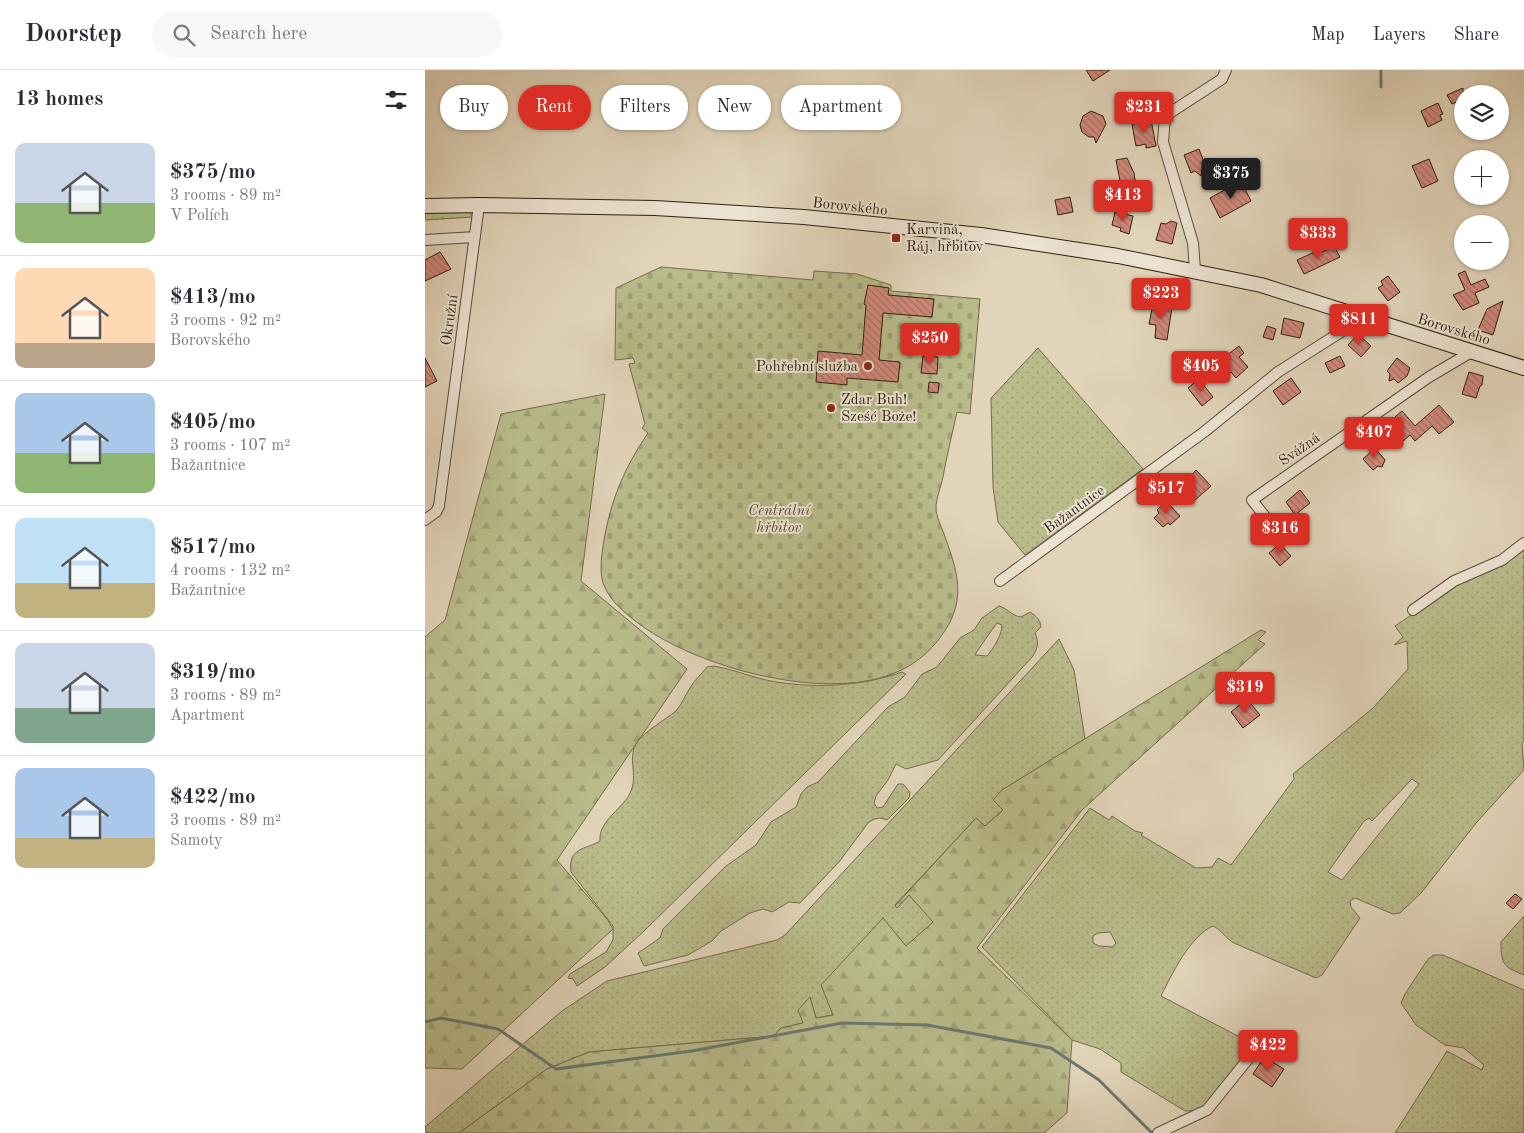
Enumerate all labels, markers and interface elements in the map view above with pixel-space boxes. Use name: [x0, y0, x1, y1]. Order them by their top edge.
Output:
search box: [152, 12, 502, 57]
icon: search: [170, 21, 198, 49]
text: Doorstep: [25, 23, 122, 47]
text: Search here: [210, 25, 307, 44]
text: Map: [1311, 26, 1345, 44]
text: Layers: [1373, 26, 1425, 44]
text: Share: [1453, 26, 1499, 44]
chip: Buy: [440, 85, 508, 130]
chip: Rent: [518, 85, 591, 130]
chip: Filters: [601, 85, 688, 130]
chip: New: [698, 85, 771, 130]
chip: Apartment: [781, 85, 901, 130]
map controls: [1454, 85, 1509, 270]
button: layers: [1454, 85, 1509, 140]
icon: filters: [382, 86, 410, 114]
text: 13 homes: [15, 89, 103, 110]
pin: $231: [1114, 92, 1174, 134]
text: $231: [1125, 100, 1163, 116]
button: +: [1454, 150, 1509, 205]
pin: $375: [1201, 158, 1261, 200]
text: $375/mo: [170, 162, 256, 183]
icon: home: [55, 163, 115, 223]
text: $375: [1212, 166, 1250, 182]
pin: $413: [1093, 180, 1153, 222]
text: 3 rooms · 89 m²: [170, 188, 281, 204]
text: $413: [1104, 188, 1142, 204]
street label: Borovského: [812, 196, 888, 219]
text: V Polích: [170, 208, 229, 224]
button: −: [1454, 215, 1509, 270]
pin: $333: [1288, 218, 1348, 260]
place label: Karviná, Ráj, hřbitov: [906, 223, 983, 255]
text: $333: [1299, 226, 1337, 242]
marker: Karviná, Ráj, hřbitov: [890, 232, 902, 244]
pin: $223: [1131, 278, 1191, 320]
text: $223: [1142, 286, 1180, 302]
text: $413/mo: [170, 287, 256, 308]
icon: home: [55, 288, 115, 348]
street label: Okružní: [439, 293, 462, 347]
pin: $811: [1329, 304, 1389, 346]
text: $811: [1340, 312, 1378, 328]
street label: Borovského: [1415, 312, 1492, 349]
text: 3 rooms · 92 m²: [170, 313, 281, 329]
pin: $250: [900, 322, 960, 365]
text: $250: [911, 331, 949, 347]
text: Borovského: [170, 333, 251, 349]
pin: $405: [1171, 350, 1231, 393]
text: $405: [1182, 359, 1220, 375]
place label: Pohřební služba: [756, 360, 859, 375]
marker: Pohřební služba: [862, 360, 874, 372]
place label: Zdar Buh! Sześć Boże!: [841, 393, 917, 425]
marker: Zdar Buh! Sześć Boże!: [825, 402, 837, 414]
text: $405/mo: [170, 412, 256, 433]
icon: home: [55, 413, 115, 473]
pin: $407: [1344, 416, 1404, 459]
text: $407: [1355, 425, 1393, 441]
street label: Svážná: [1277, 430, 1324, 470]
text: 3 rooms · 107 m²: [170, 438, 290, 454]
text: Bažantnice: [170, 458, 245, 474]
pin: $517: [1136, 472, 1196, 515]
text: $517: [1147, 481, 1185, 497]
street label: Bažantnice: [1042, 483, 1108, 537]
park label: Centrální hřbitov: [748, 504, 811, 536]
pin: $316: [1250, 512, 1310, 555]
text: $316: [1261, 521, 1299, 537]
text: $517/mo: [170, 537, 256, 558]
icon: home: [55, 538, 115, 598]
text: 4 rooms · 132 m²: [170, 563, 290, 579]
text: Bažantnice: [170, 583, 245, 599]
text: $319/mo: [170, 662, 256, 683]
icon: home: [55, 663, 115, 723]
pin: $319: [1215, 672, 1275, 714]
text: $319: [1226, 680, 1264, 696]
text: 3 rooms · 89 m²: [170, 688, 281, 704]
text: Apartment: [170, 708, 245, 724]
text: $422/mo: [170, 787, 256, 808]
icon: home: [55, 788, 115, 848]
text: 3 rooms · 89 m²: [170, 813, 281, 829]
text: Samoty: [170, 833, 223, 849]
pin: $422: [1238, 1030, 1298, 1072]
text: $422: [1249, 1038, 1287, 1054]

